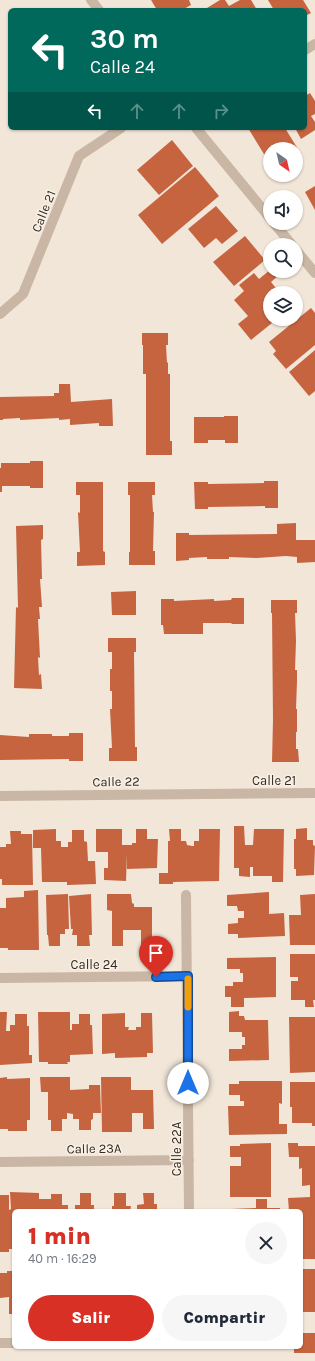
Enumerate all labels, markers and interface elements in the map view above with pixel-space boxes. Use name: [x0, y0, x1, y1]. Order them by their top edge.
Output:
text: 30 m: [90, 22, 159, 55]
icon: left: [24, 24, 76, 76]
text: Calle 24: [90, 56, 155, 78]
icon: left: [84, 100, 106, 122]
icon: ahead: [126, 100, 148, 122]
icon: ahead: [168, 100, 190, 122]
icon: right: [210, 100, 232, 122]
north arrow: [263, 142, 303, 182]
map controls: [263, 142, 303, 326]
street label: Calle 21: [28, 188, 59, 234]
button: sound: [263, 190, 303, 230]
button: search: [263, 238, 303, 278]
button: layers: [263, 286, 303, 326]
street label: Calle 21: [252, 773, 296, 788]
street label: Calle 22: [92, 774, 140, 789]
pin: [139, 936, 173, 977]
icon: arrive: [145, 942, 167, 964]
street label: Calle 24: [71, 957, 117, 972]
position arrow: [167, 1062, 209, 1104]
street label: Calle 22A: [169, 1121, 184, 1176]
street label: Calle 23A: [66, 1141, 122, 1156]
text: 1 min: [28, 1222, 91, 1250]
button: close: [245, 1222, 287, 1264]
text: 40 m · 16:29: [28, 1251, 97, 1266]
button: Salir: [28, 1295, 154, 1341]
button: Compartir: [162, 1295, 287, 1341]

